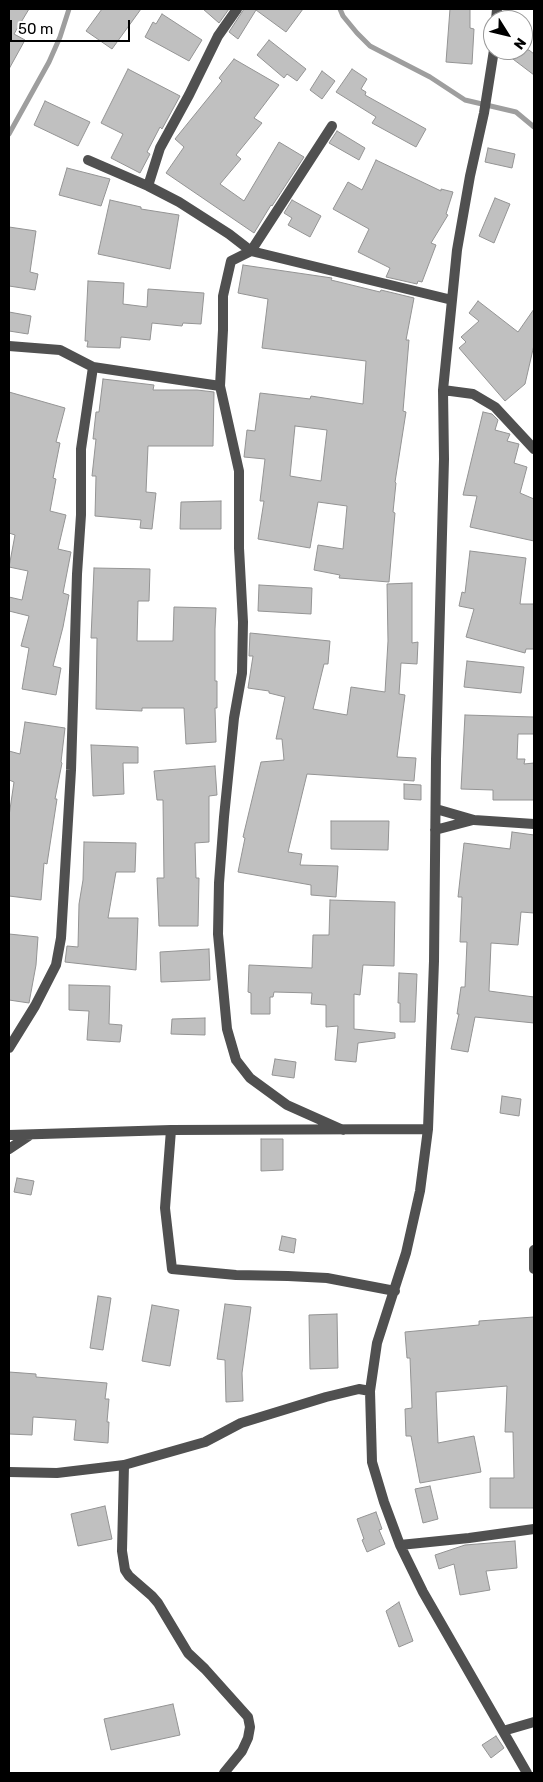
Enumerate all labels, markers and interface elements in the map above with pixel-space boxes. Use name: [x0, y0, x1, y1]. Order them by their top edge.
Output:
scale bar: [12, 10, 132, 42]
north arrow: [483, 10, 533, 60]
text: 50 m: [18, 20, 53, 38]
text: N: [510, 34, 530, 53]

